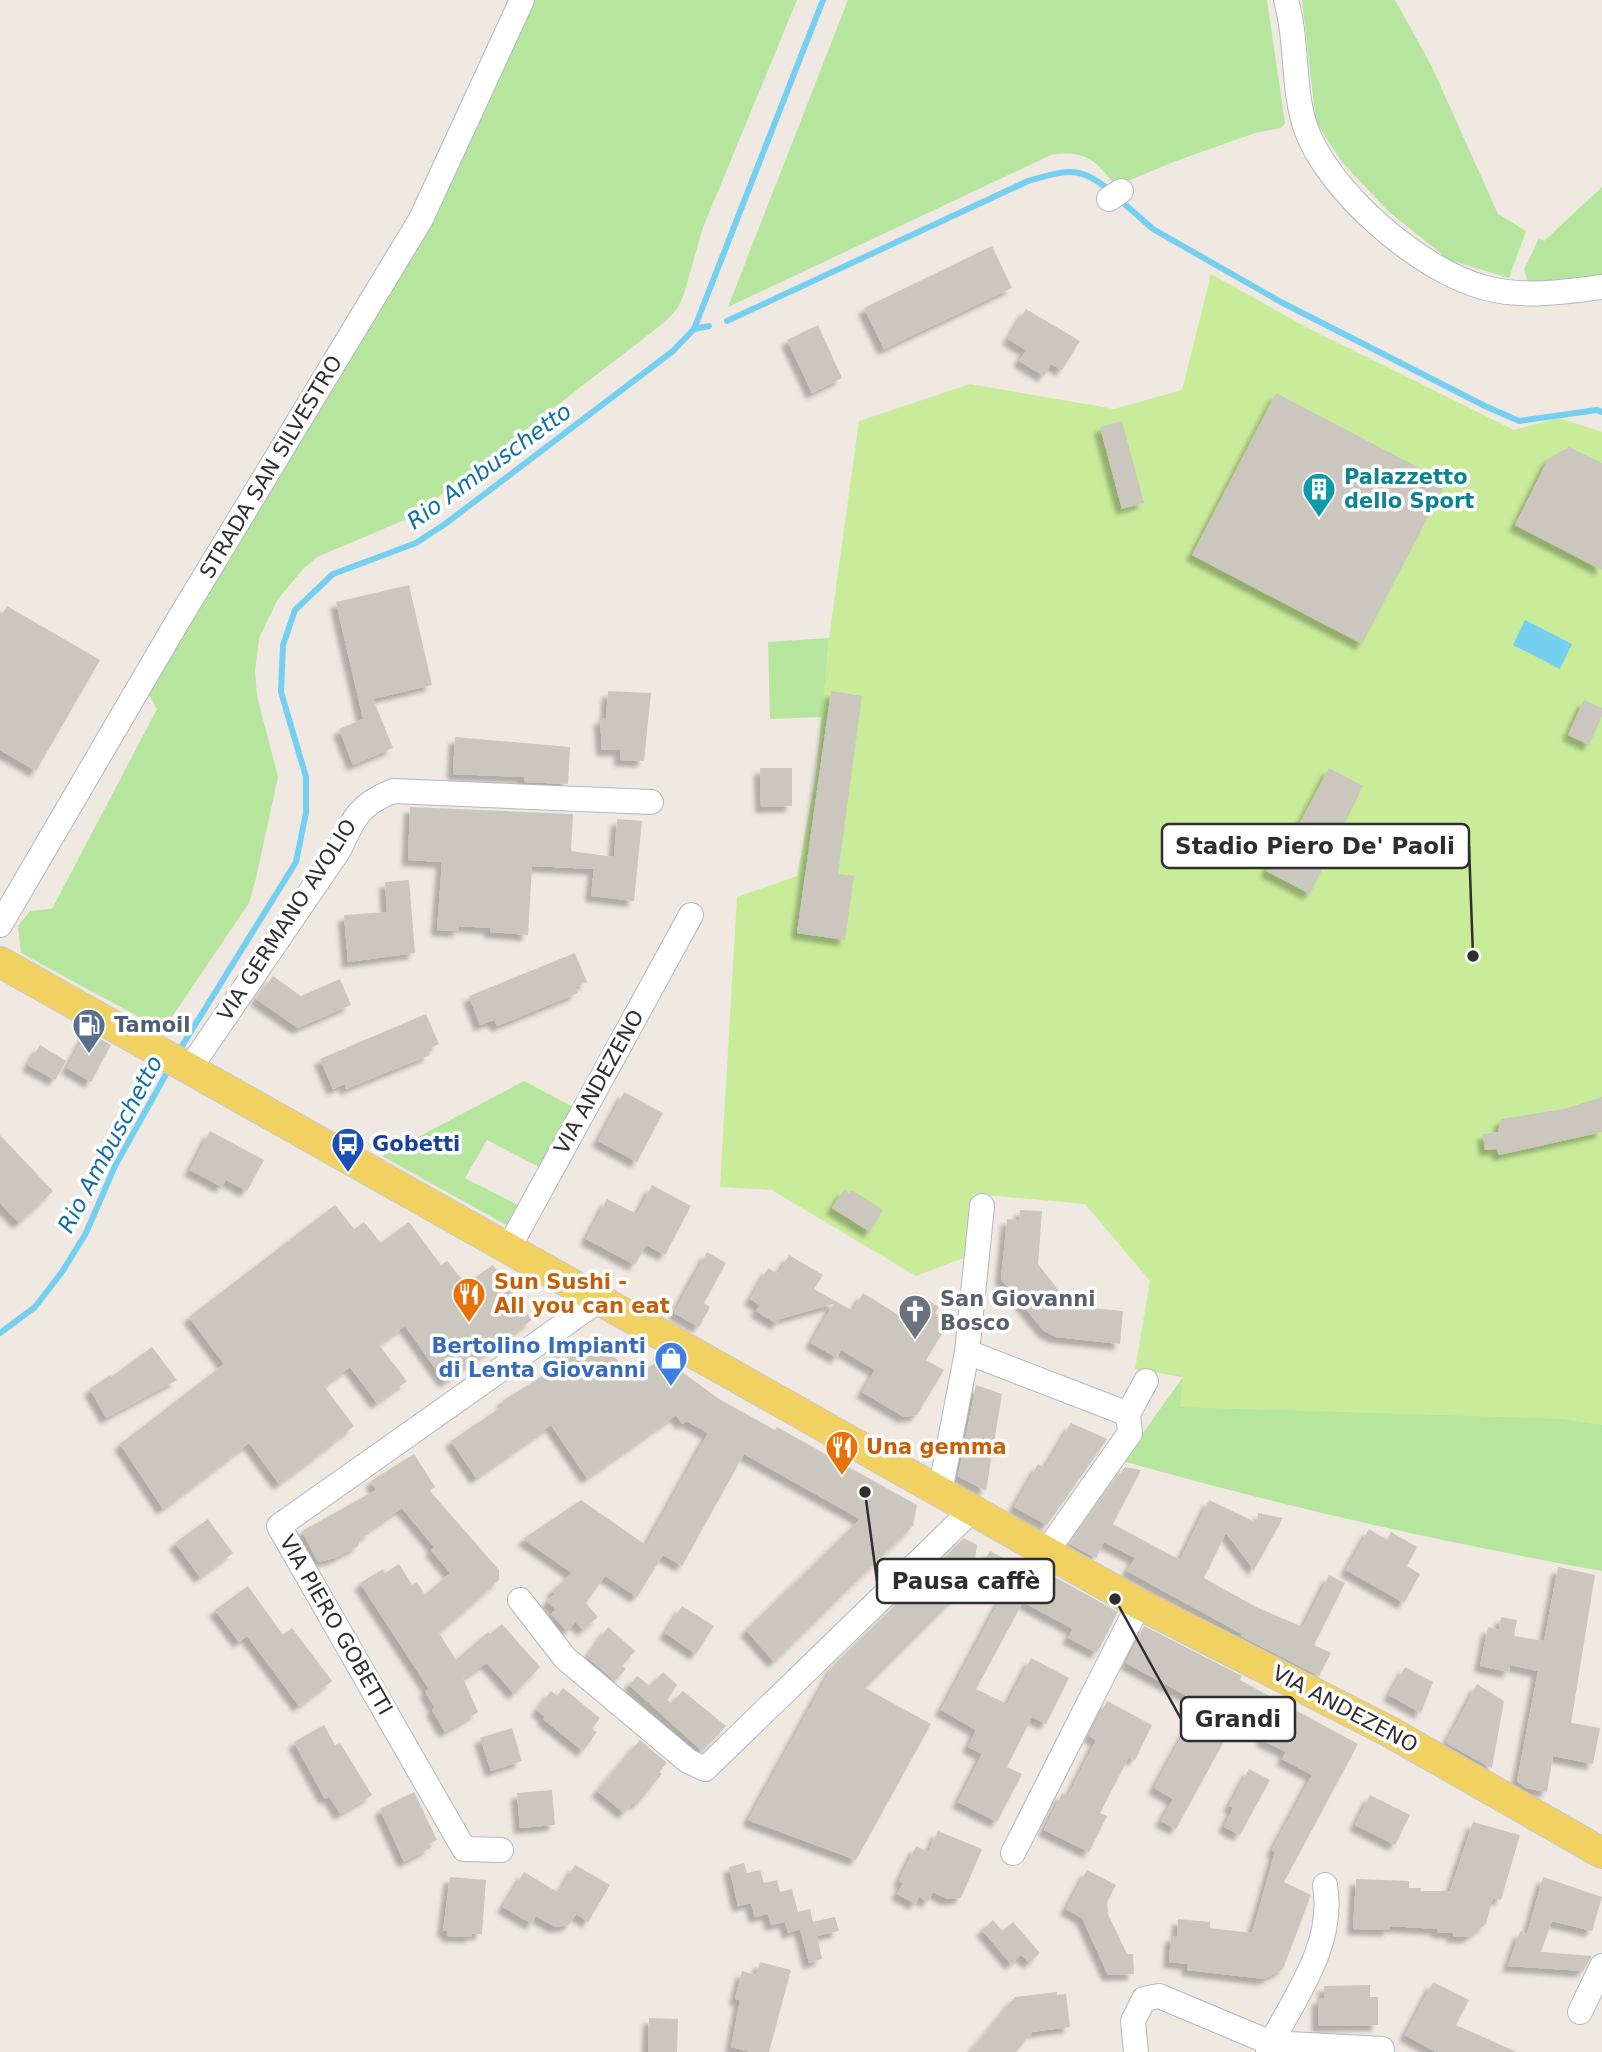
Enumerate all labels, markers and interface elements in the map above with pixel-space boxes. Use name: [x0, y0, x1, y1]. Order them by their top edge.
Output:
street label: STRADA SAN SILVESTRO: [195, 351, 347, 583]
water label: Rio Ambuschetto: [402, 398, 576, 534]
place label: Palazzetto dello Sport: [1344, 465, 1474, 513]
building icon: Palazzetto dello Sport: [1300, 470, 1338, 519]
street label: VIA GERMANO AVOLIO: [213, 815, 361, 1025]
callout: Stadio Piero De' Paoli: [1162, 824, 1469, 868]
text: Stadio Piero De' Paoli: [1175, 833, 1455, 859]
fuel station icon: Tamoil: [70, 1006, 108, 1055]
street label: VIA ANDEZENO: [549, 1006, 649, 1158]
place label: Tamoil: [114, 1013, 191, 1037]
water label: Rio Ambuschetto: [52, 1051, 168, 1237]
bus stop icon: Gobetti: [329, 1125, 367, 1174]
place label: Gobetti: [372, 1132, 460, 1156]
place label: Sun Sushi - All you can eat: [494, 1270, 670, 1318]
restaurant icon: Sun Sushi - All you can eat: [450, 1275, 488, 1324]
place label: San Giovanni Bosco: [940, 1287, 1095, 1335]
church icon: San Giovanni Bosco: [896, 1292, 934, 1341]
place label: Bertolino Impianti di Lenta Giovanni: [432, 1334, 646, 1382]
shop icon: Bertolino Impianti di Lenta Giovanni: [652, 1339, 690, 1388]
restaurant icon: Una gemma: [823, 1428, 861, 1477]
place label: Una gemma: [866, 1435, 1007, 1459]
street label: VIA PIERO GOBETTI: [275, 1531, 397, 1719]
callout: Pausa caffè: [877, 1559, 1054, 1603]
text: Pausa caffè: [892, 1568, 1040, 1594]
street label: VIA ANDEZENO: [1268, 1661, 1422, 1757]
callout: Grandi: [1181, 1697, 1295, 1741]
text: Grandi: [1195, 1706, 1281, 1732]

